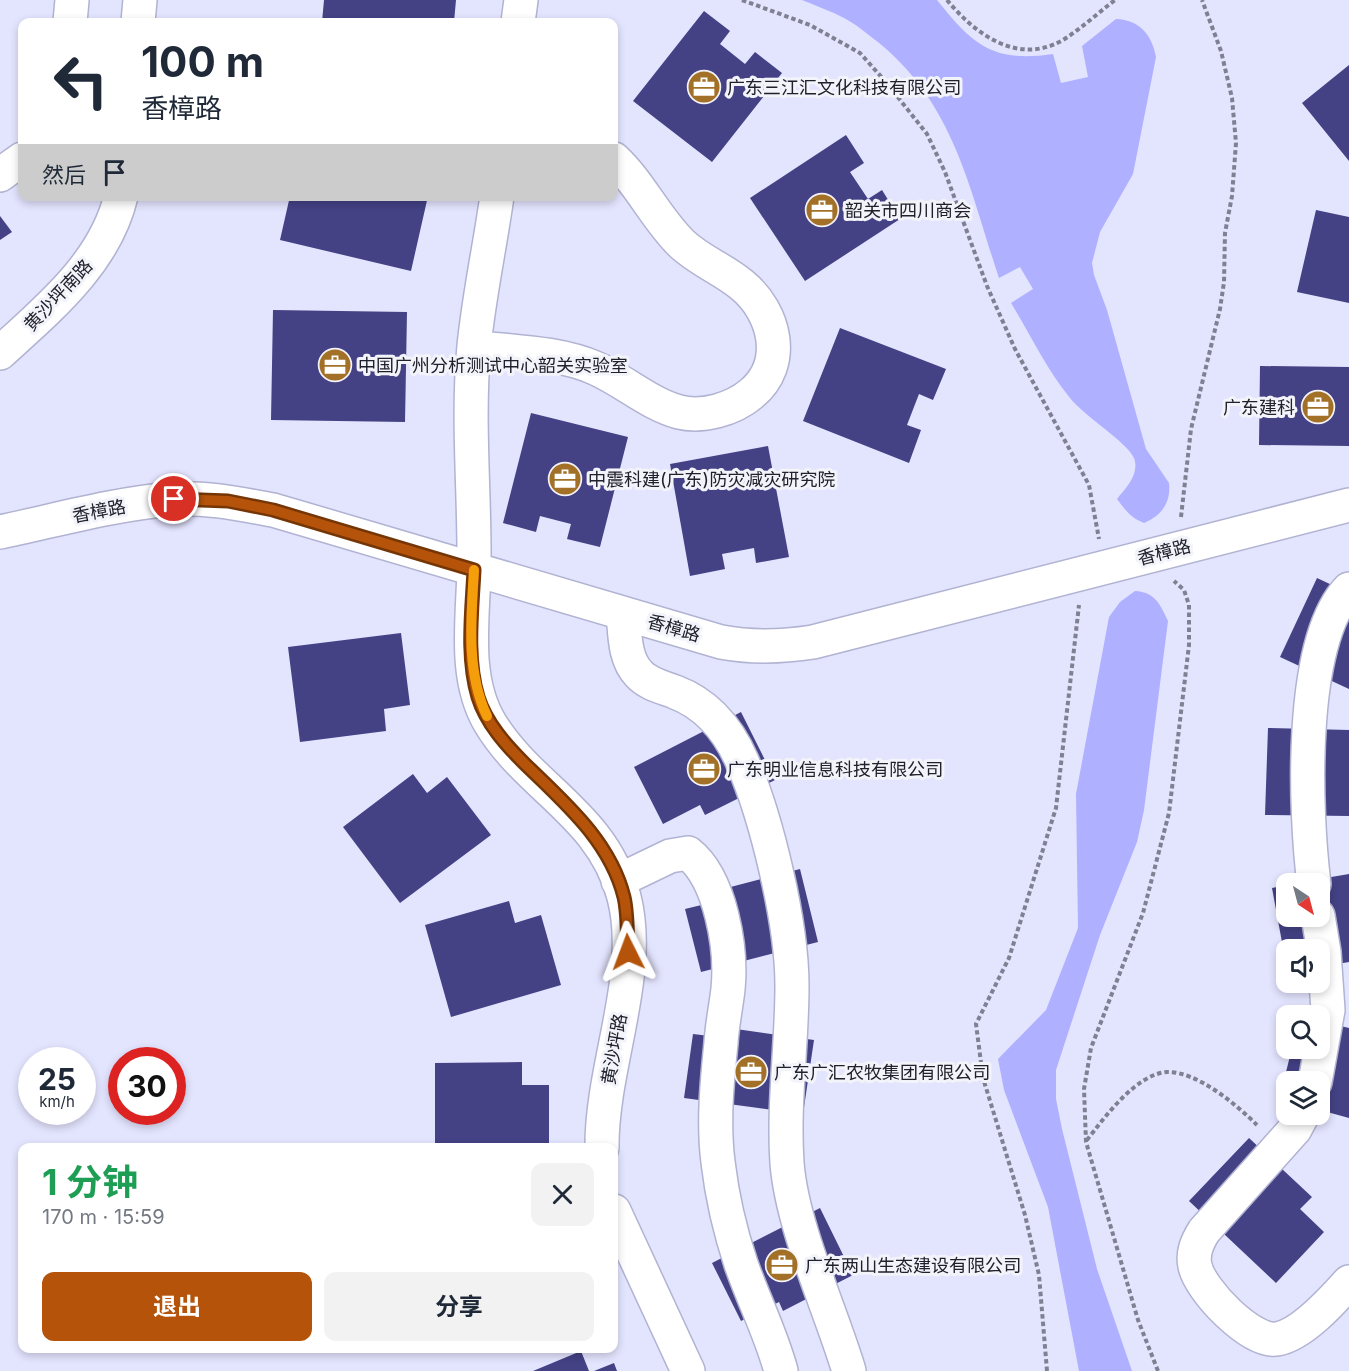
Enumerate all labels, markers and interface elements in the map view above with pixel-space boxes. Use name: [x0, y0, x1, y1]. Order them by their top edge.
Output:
text: 100 m: [141, 36, 264, 87]
icon: left: [42, 42, 120, 120]
office icon: 广东三江汇文化科技有限公司: [686, 69, 722, 105]
place label: 广东三江汇文化科技有限公司: [727, 77, 961, 98]
text: 香樟路: [141, 92, 222, 125]
icon: arrive: [98, 156, 131, 189]
text: 然后: [42, 162, 86, 188]
office icon: 韶关市四川商会: [804, 192, 840, 228]
place label: 韶关市四川商会: [845, 200, 971, 221]
street label: 黄沙坪南路: [20, 255, 96, 335]
office icon: 中国广州分析测试中心韶关实验室: [317, 347, 353, 383]
place label: 中国广州分析测试中心韶关实验室: [358, 355, 628, 376]
office icon: 广东建科: [1300, 389, 1336, 425]
place label: 广东建科: [1223, 397, 1295, 418]
office icon: 中震科建(广东)防灾减灾研究院: [547, 461, 583, 497]
place label: 中震科建(广东)防灾减灾研究院: [588, 469, 835, 490]
pin: [148, 473, 199, 524]
icon: arrive: [157, 482, 190, 515]
street label: 香樟路: [70, 496, 128, 526]
street label: 香樟路: [1135, 535, 1193, 569]
street label: 香樟路: [645, 610, 703, 646]
office icon: 广东明业信息科技有限公司: [686, 751, 722, 787]
place label: 广东明业信息科技有限公司: [727, 759, 943, 780]
north arrow: [1276, 873, 1330, 927]
map controls: [1276, 873, 1330, 1125]
position arrow: [596, 920, 660, 984]
button: sound: [1276, 939, 1330, 993]
button: search: [1276, 1005, 1330, 1059]
street label: 黄沙坪路: [597, 1012, 631, 1086]
speed limit sign: 30: [108, 1047, 186, 1125]
office icon: 广东广汇农牧集团有限公司: [733, 1054, 769, 1090]
text: 25: [38, 1061, 76, 1097]
place label: 广东广汇农牧集团有限公司: [774, 1062, 990, 1083]
button: layers: [1276, 1071, 1330, 1125]
text: km/h: [39, 1092, 75, 1111]
text: 1 分钟: [42, 1160, 138, 1204]
button: close: [531, 1163, 594, 1226]
text: 170 m · 15:59: [42, 1205, 165, 1229]
office icon: 广东两山生态建设有限公司: [764, 1247, 800, 1283]
place label: 广东两山生态建设有限公司: [805, 1255, 1021, 1276]
button: 退出: [42, 1272, 312, 1341]
button: 分享: [324, 1272, 594, 1341]

